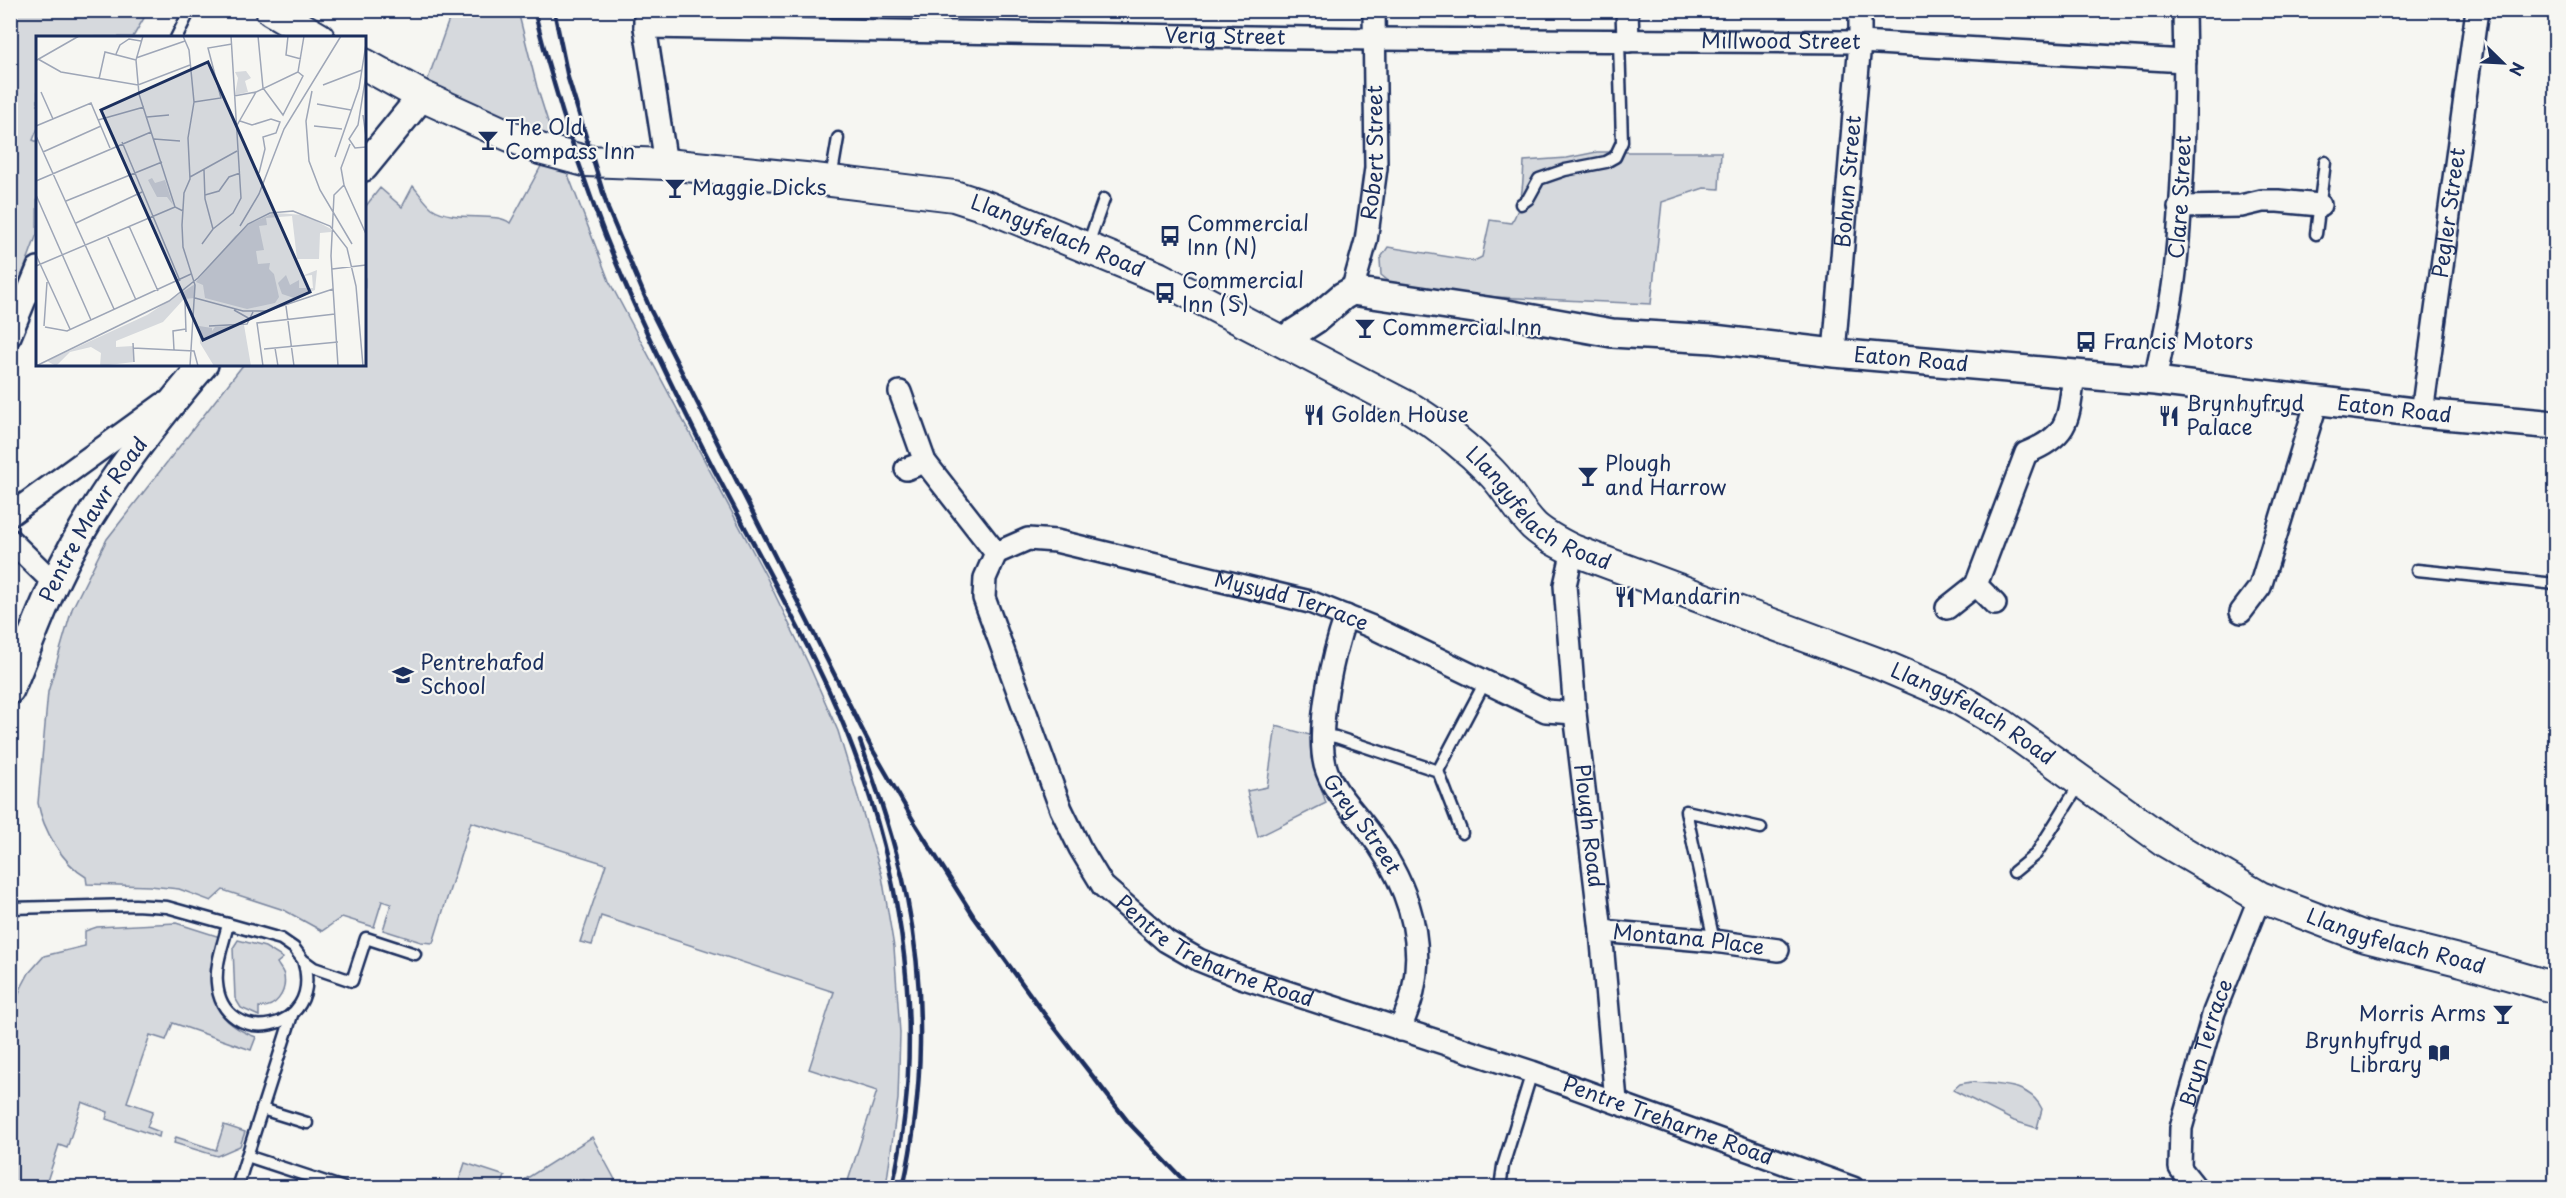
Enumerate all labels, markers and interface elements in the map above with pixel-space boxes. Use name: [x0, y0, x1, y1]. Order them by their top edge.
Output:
street label: Verig Street: [1164, 18, 1286, 52]
street label: Millwood Street: [1701, 23, 1861, 56]
north arrow: [2473, 33, 2533, 93]
inset map: [36, 36, 366, 366]
text: N: [2504, 59, 2531, 80]
street label: Robert Street: [1351, 85, 1390, 222]
place label: The Old Compass Inn: [505, 110, 635, 166]
street label: Bohun Street: [1825, 114, 1868, 249]
bar icon: The Old Compass Inn: [476, 128, 500, 152]
street label: Clare Street: [2158, 135, 2198, 260]
street label: Pegler Street: [2423, 145, 2472, 280]
place label: Maggie Dicks: [692, 170, 827, 202]
bar icon: Maggie Dicks: [663, 176, 687, 200]
street label: Llangyfelach Road: [967, 185, 1150, 284]
place label: Commercial Inn (N): [1187, 206, 1309, 262]
bus stop icon: Commercial Inn (N): [1158, 224, 1182, 248]
place label: Commercial Inn (S): [1182, 263, 1304, 319]
bus stop icon: Commercial Inn (S): [1153, 281, 1177, 305]
place label: Commercial Inn: [1382, 310, 1542, 342]
bar icon: Commercial Inn: [1353, 316, 1377, 340]
place label: Francis Motors: [2103, 324, 2253, 356]
bus stop icon: Francis Motors: [2074, 330, 2098, 354]
street label: Eaton Road: [1853, 337, 1970, 379]
street label: Eaton Road: [2336, 385, 2453, 430]
place label: Brynhyfryd Palace: [2186, 386, 2304, 442]
place label: Golden House: [1331, 397, 1469, 429]
restaurant icon: Golden House: [1302, 403, 1326, 427]
restaurant icon: Brynhyfryd Palace: [2157, 404, 2181, 428]
street label: Pentre Mawr Road: [30, 429, 154, 607]
street label: Llangyfelach Road: [1459, 437, 1616, 577]
place label: Plough and Harrow: [1605, 446, 1726, 502]
bar icon: Plough and Harrow: [1576, 464, 1600, 488]
street label: Mysydd Terrace: [1211, 562, 1374, 638]
place label: Mandarin: [1642, 579, 1741, 611]
restaurant icon: Mandarin: [1613, 585, 1637, 609]
place label: Pentrehafod School: [420, 645, 545, 701]
street label: Llangyfelach Road: [1886, 653, 2063, 772]
school or university icon: Pentrehafod School: [391, 663, 415, 687]
street label: Plough Road: [1567, 762, 1614, 889]
street label: Grey Street: [1316, 767, 1411, 879]
street label: Pentre Treharne Road: [1109, 886, 1318, 1014]
street label: Llangyfelach Road: [2302, 898, 2490, 981]
street label: Montana Place: [1612, 914, 1767, 962]
street label: Bryn Terrace: [2170, 974, 2240, 1111]
place label: Morris Arms: [2359, 996, 2486, 1028]
bar icon: Morris Arms: [2491, 1002, 2515, 1026]
place label: Brynhyfryd Library: [2304, 1023, 2422, 1079]
library icon: Brynhyfryd Library: [2427, 1041, 2451, 1065]
street label: Pentre Treharne Road: [1559, 1066, 1778, 1172]

